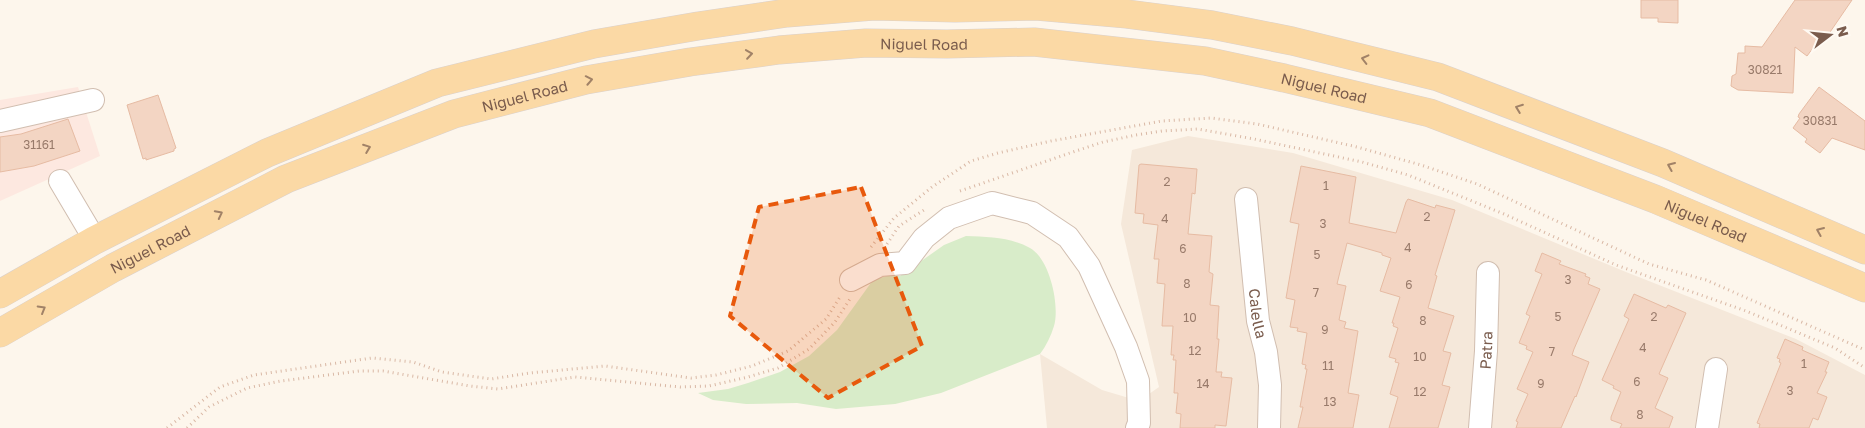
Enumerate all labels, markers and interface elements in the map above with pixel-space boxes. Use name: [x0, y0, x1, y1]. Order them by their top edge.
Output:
north arrow: [1805, 10, 1855, 60]
text: N: [1833, 24, 1853, 39]
street label: Niguel Road: [880, 34, 968, 53]
one-way arrow: [746, 49, 754, 60]
one-way arrow: [1360, 54, 1369, 65]
house number: 30821: [1748, 62, 1782, 77]
street label: Niguel Road: [1279, 69, 1369, 107]
one-way arrow: [585, 75, 593, 86]
street label: Niguel Road: [480, 76, 569, 115]
one-way arrow: [1516, 104, 1524, 114]
house number: 30831: [1803, 113, 1837, 128]
house number: 31161: [23, 137, 55, 152]
one-way arrow: [362, 143, 371, 154]
one-way arrow: [1667, 162, 1676, 173]
house number: 2: [1164, 174, 1171, 189]
house number: 1: [1323, 178, 1329, 193]
street label: Niguel Road: [1662, 195, 1750, 246]
house number: 2: [1424, 209, 1431, 224]
one-way arrow: [214, 210, 223, 220]
house number: 4: [1161, 211, 1169, 226]
house number: 3: [1319, 216, 1327, 231]
street label: Niguel Road: [107, 221, 193, 277]
one-way arrow: [1816, 226, 1825, 237]
house number: 4: [1404, 240, 1412, 255]
house number: 6: [1179, 241, 1187, 256]
house number: 5: [1314, 247, 1321, 262]
house number: 3: [1564, 272, 1572, 287]
house number: 8: [1183, 276, 1191, 291]
house number: 6: [1405, 277, 1413, 292]
house number: 7: [1313, 285, 1319, 300]
street label: Calella: [1246, 288, 1271, 340]
one-way arrow: [37, 305, 46, 315]
house number: 5: [1555, 309, 1562, 324]
house number: 2: [1651, 309, 1658, 324]
house number: 10: [1183, 310, 1197, 325]
house number: 8: [1419, 313, 1427, 328]
house number: 9: [1321, 322, 1329, 337]
street label: Patra: [1476, 331, 1496, 370]
house number: 4: [1639, 340, 1647, 355]
house number: 12: [1189, 343, 1201, 358]
house number: 7: [1549, 344, 1555, 359]
house number: 10: [1413, 349, 1427, 364]
house number: 1: [1801, 356, 1807, 371]
house number: 11: [1322, 358, 1334, 373]
house number: 6: [1633, 374, 1641, 389]
house number: 14: [1196, 376, 1210, 391]
house number: 9: [1537, 376, 1545, 391]
house number: 3: [1786, 383, 1794, 398]
house number: 12: [1414, 384, 1426, 399]
house number: 13: [1324, 394, 1336, 409]
house number: 8: [1636, 407, 1644, 422]

